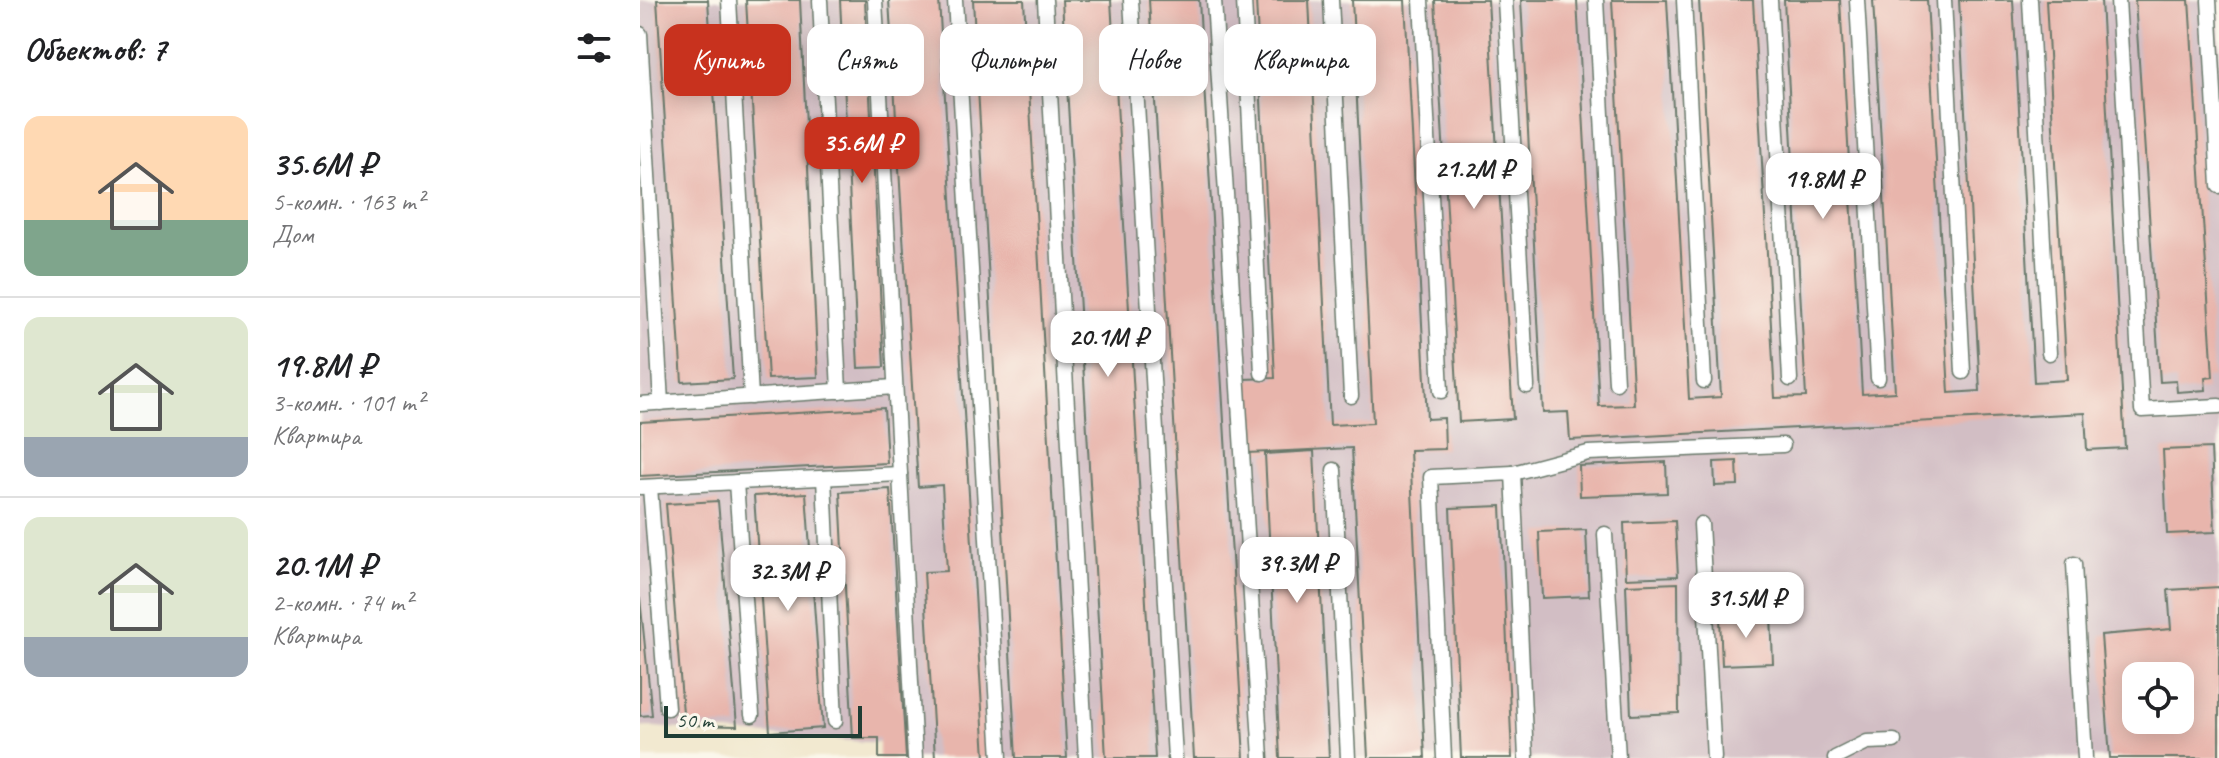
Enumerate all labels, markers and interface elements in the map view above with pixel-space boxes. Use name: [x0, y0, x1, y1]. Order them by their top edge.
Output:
chip: Купить: [664, 24, 791, 96]
chip: Снять: [807, 24, 924, 96]
chip: Фильтры: [940, 24, 1083, 96]
chip: Новое: [1099, 24, 1208, 96]
chip: Квартира: [1224, 24, 1376, 96]
icon: filters: [572, 26, 616, 70]
text: Объектов: 7: [24, 27, 166, 70]
pin: 35.6M ₽: [788, 117, 936, 185]
text: 35.6M ₽: [822, 126, 902, 159]
text: 35.6M ₽: [272, 142, 375, 185]
pin: 21.2M ₽: [1400, 143, 1548, 211]
icon: home: [88, 148, 184, 244]
text: 21.2M ₽: [1435, 152, 1513, 185]
pin: 19.8M ₽: [1749, 153, 1897, 221]
text: 19.8M ₽: [1784, 162, 1862, 195]
text: 5-комн. · 163 m²: [272, 185, 424, 218]
text: Дом: [272, 218, 314, 251]
pin: 20.1M ₽: [1034, 311, 1182, 379]
text: 20.1M ₽: [1069, 320, 1147, 353]
text: 19.8M ₽: [272, 343, 375, 386]
icon: home: [88, 349, 184, 445]
text: 3-комн. · 101 m²: [272, 386, 424, 419]
text: Квартира: [272, 419, 361, 452]
pin: 39.3M ₽: [1223, 537, 1371, 605]
text: 20.1M ₽: [272, 543, 375, 586]
pin: 32.3M ₽: [714, 545, 862, 613]
text: 39.3M ₽: [1258, 546, 1336, 579]
icon: home: [88, 549, 184, 645]
text: 32.3M ₽: [749, 554, 827, 587]
pin: 31.5M ₽: [1672, 572, 1820, 640]
text: 31.5M ₽: [1707, 581, 1785, 614]
text: 2-комн. · 74 m²: [272, 586, 412, 619]
text: Квартира: [272, 619, 361, 652]
map controls: [2122, 662, 2194, 734]
button: locate: [2122, 662, 2194, 734]
scale bar: [664, 702, 862, 738]
text: 50 m: [676, 706, 713, 734]

